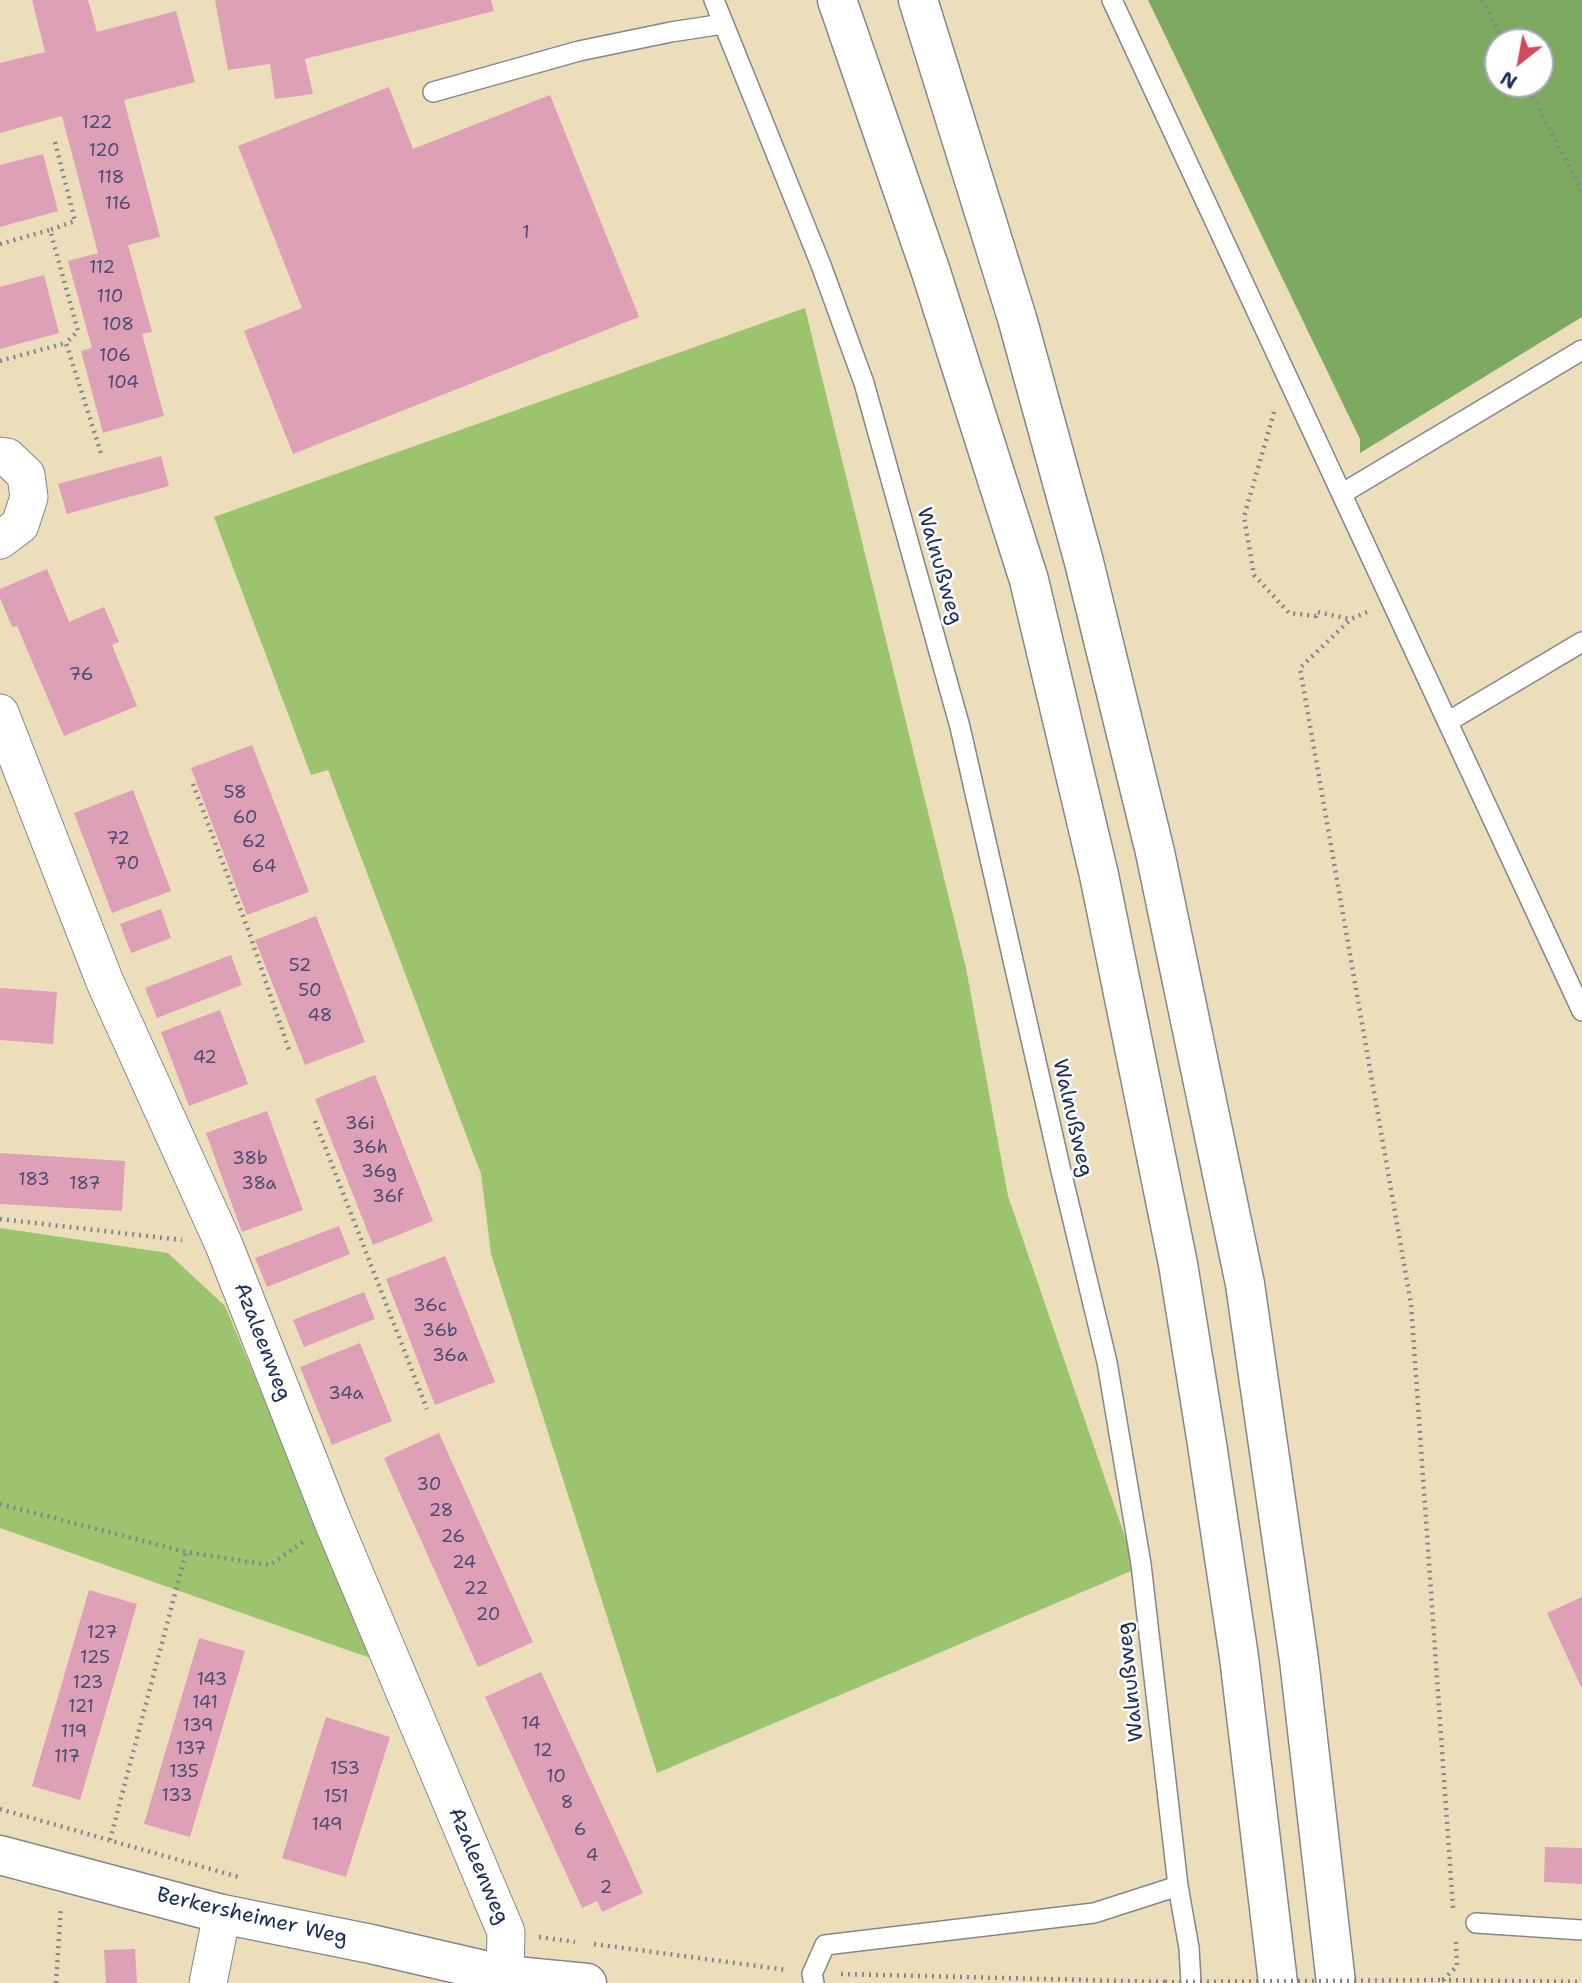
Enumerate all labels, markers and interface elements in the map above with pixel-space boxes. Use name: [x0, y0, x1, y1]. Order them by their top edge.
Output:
north arrow: [1484, 28, 1554, 98]
text: N: [1496, 65, 1522, 94]
house number: 122: [82, 112, 112, 134]
house number: 120: [88, 140, 120, 162]
house number: 118: [98, 167, 124, 189]
house number: 116: [105, 193, 131, 215]
house number: 1: [522, 222, 530, 244]
house number: 112: [89, 257, 115, 279]
house number: 110: [97, 286, 123, 308]
house number: 108: [102, 314, 134, 336]
house number: 106: [99, 345, 131, 367]
house number: 104: [107, 372, 139, 394]
street label: Walnußweg: [910, 505, 968, 627]
house number: 76: [69, 664, 93, 686]
house number: 58: [223, 782, 247, 804]
house number: 60: [233, 807, 257, 829]
house number: 72: [106, 828, 130, 850]
house number: 62: [242, 831, 266, 853]
house number: 70: [115, 853, 139, 875]
house number: 64: [252, 856, 276, 878]
house number: 52: [289, 955, 311, 977]
house number: 50: [298, 980, 322, 1002]
house number: 48: [308, 1005, 332, 1027]
house number: 42: [193, 1047, 217, 1069]
street label: Walnußweg: [1046, 1057, 1098, 1179]
house number: 36i: [345, 1113, 375, 1135]
house number: 36h: [352, 1137, 388, 1159]
house number: 38b: [232, 1148, 268, 1170]
house number: 36g: [361, 1161, 397, 1183]
house number: 183: [18, 1169, 50, 1191]
house number: 187: [69, 1173, 101, 1195]
house number: 38a: [241, 1173, 277, 1195]
house number: 36f: [372, 1186, 404, 1208]
street label: Azaleenweg: [228, 1279, 296, 1405]
house number: 36c: [413, 1295, 447, 1317]
house number: 36b: [422, 1320, 458, 1342]
house number: 36a: [432, 1345, 468, 1367]
house number: 34a: [328, 1383, 364, 1405]
house number: 30: [417, 1474, 441, 1496]
house number: 28: [429, 1500, 453, 1522]
house number: 26: [441, 1526, 465, 1548]
house number: 24: [452, 1552, 476, 1574]
house number: 22: [464, 1578, 488, 1600]
house number: 20: [476, 1604, 500, 1626]
street label: Walnußweg: [1112, 1621, 1150, 1743]
house number: 127: [87, 1622, 117, 1644]
house number: 125: [80, 1647, 110, 1669]
house number: 143: [197, 1669, 227, 1691]
house number: 123: [73, 1672, 103, 1694]
house number: 141: [192, 1692, 218, 1714]
house number: 121: [68, 1696, 94, 1718]
house number: 14: [521, 1713, 541, 1735]
house number: 139: [183, 1715, 213, 1737]
house number: 119: [61, 1721, 87, 1743]
house number: 137: [176, 1738, 206, 1760]
house number: 12: [533, 1740, 553, 1762]
house number: 117: [54, 1746, 80, 1768]
house number: 153: [330, 1758, 360, 1780]
house number: 135: [169, 1761, 199, 1783]
house number: 10: [546, 1766, 566, 1788]
house number: 133: [162, 1785, 192, 1807]
house number: 151: [323, 1786, 349, 1808]
house number: 8: [561, 1792, 573, 1814]
street label: Azaleenweg: [442, 1804, 514, 1928]
house number: 149: [311, 1814, 343, 1836]
house number: 6: [574, 1819, 586, 1841]
house number: 4: [586, 1845, 598, 1867]
house number: 2: [600, 1877, 612, 1899]
street label: Berkersheimer Weg: [154, 1883, 350, 1951]

